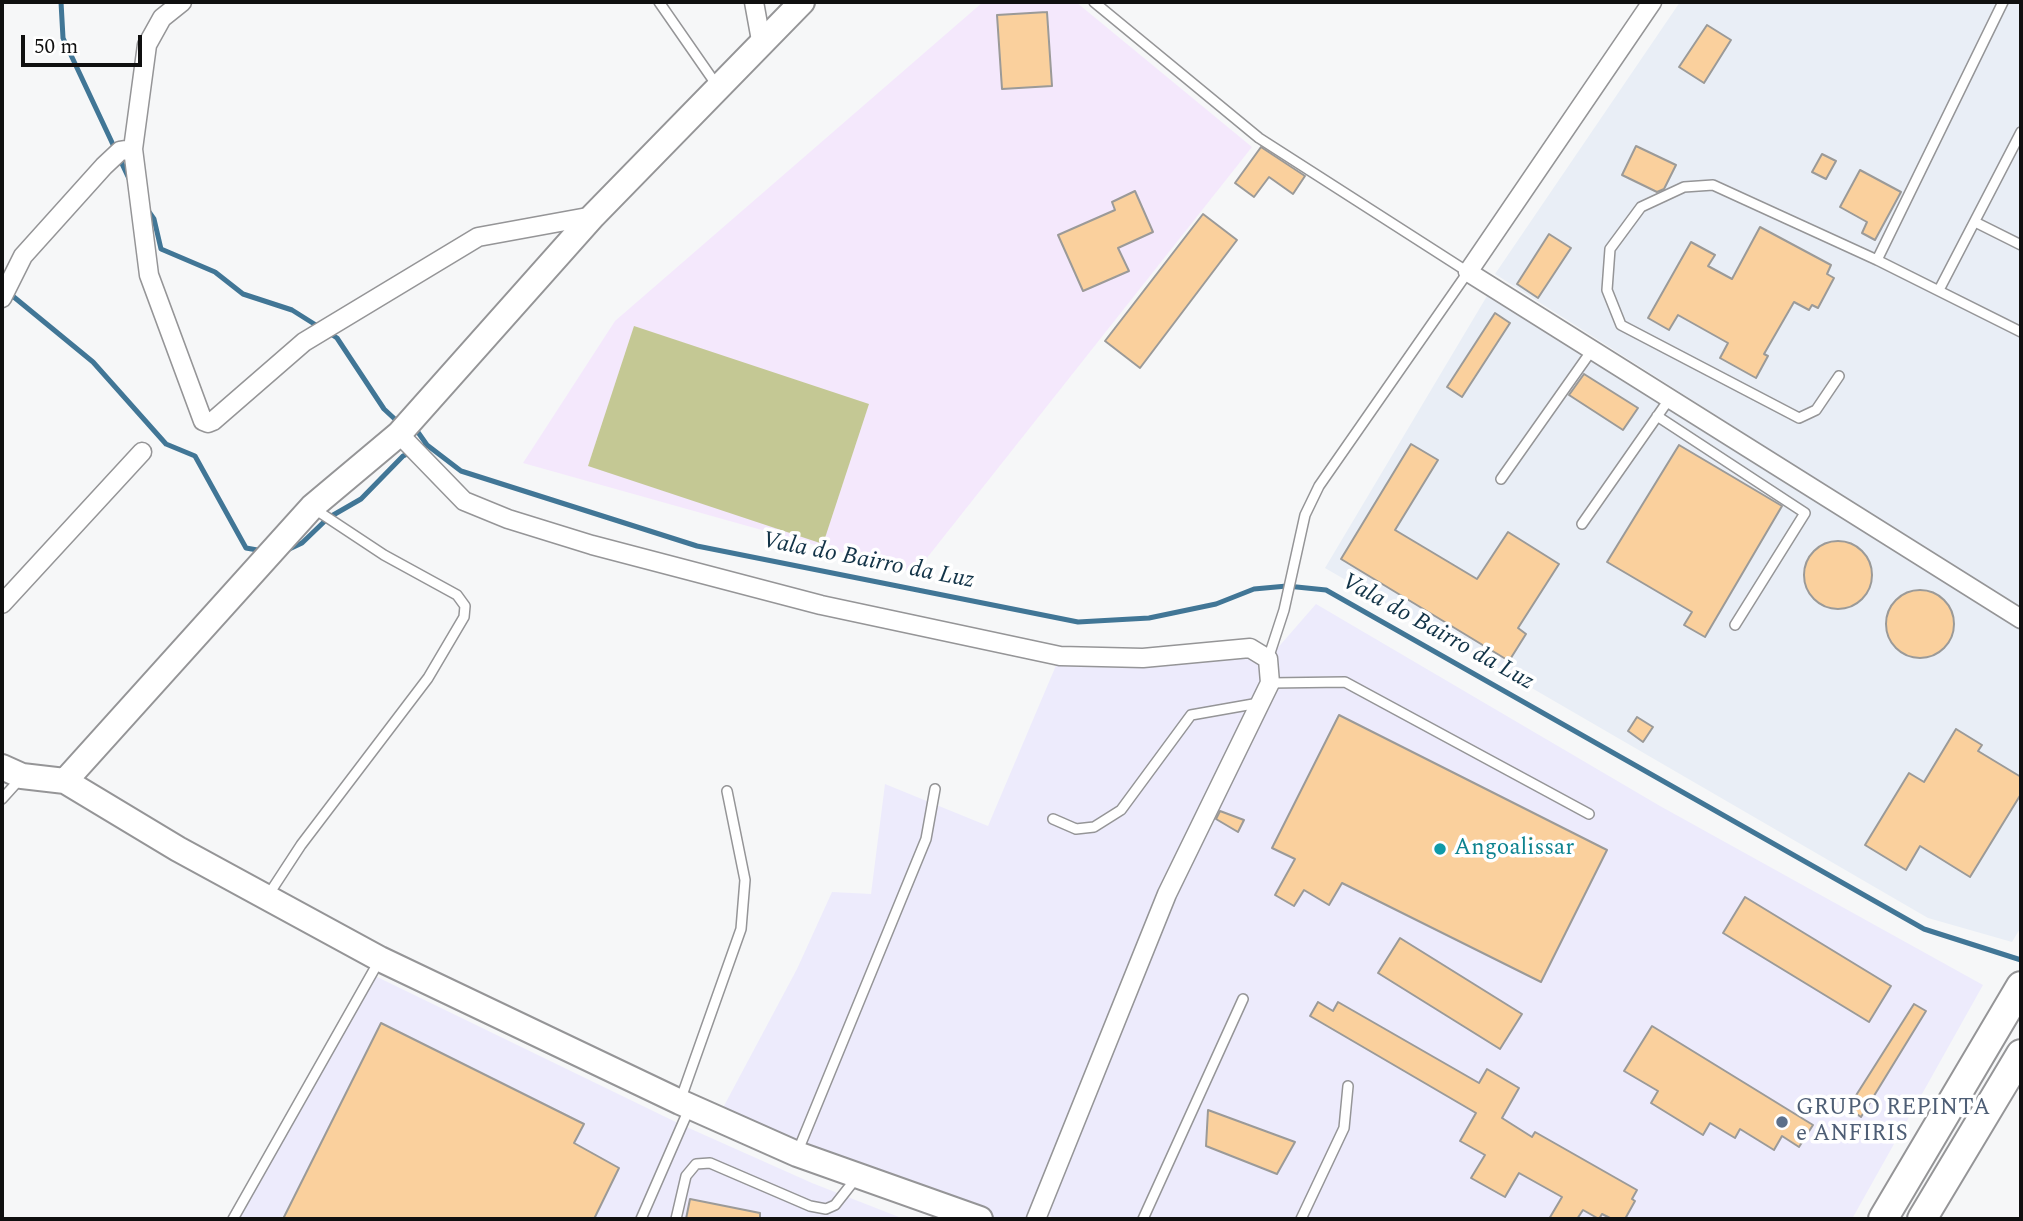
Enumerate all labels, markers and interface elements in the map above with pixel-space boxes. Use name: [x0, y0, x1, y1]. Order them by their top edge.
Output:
scale bar: [24, 21, 145, 65]
text: 50 m: [34, 31, 78, 63]
water label: Vala do Bairro da Luz: [760, 527, 976, 597]
water label: Vala do Bairro da Luz: [1336, 568, 1538, 698]
place label: Angoalissar: [1454, 835, 1574, 863]
marker: Angoalissar: [1432, 841, 1448, 857]
place label: GRUPO REPINTA e ANFIRIS: [1796, 1095, 1990, 1149]
marker: GRUPO REPINTA e ANFIRIS: [1774, 1114, 1790, 1130]

